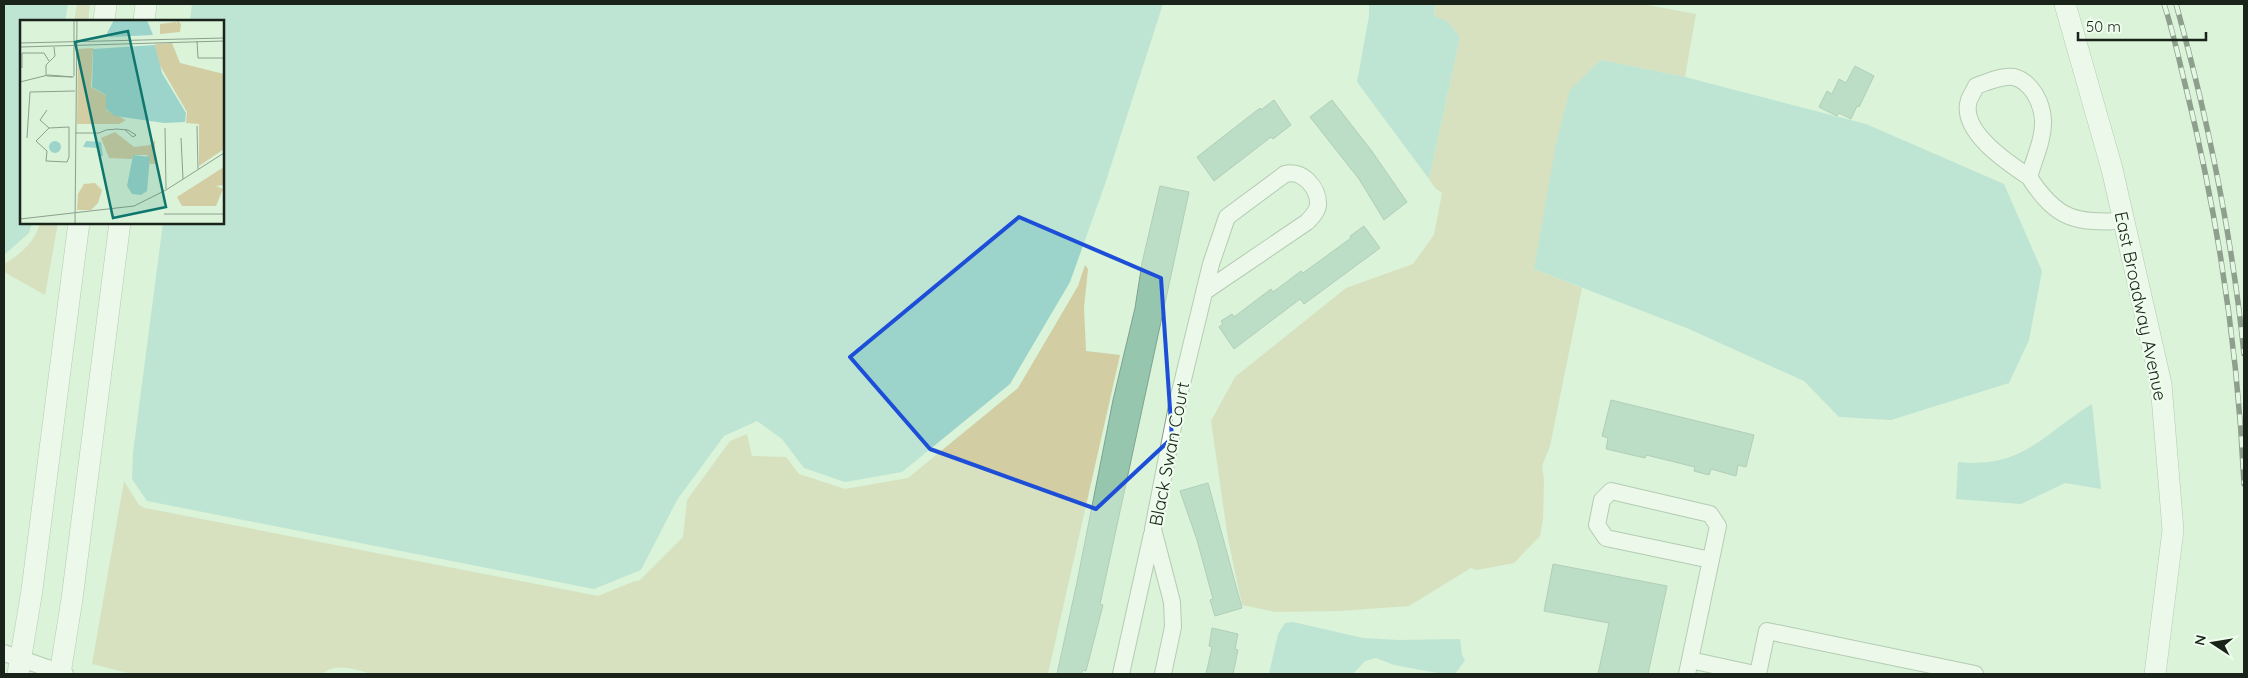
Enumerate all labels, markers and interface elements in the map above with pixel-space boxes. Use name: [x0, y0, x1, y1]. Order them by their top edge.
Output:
scale bar: [2078, 10, 2206, 42]
text: 50 m: [2086, 17, 2121, 36]
inset map: [20, 20, 224, 224]
street label: East Broadway Avenue: [2110, 209, 2172, 403]
street label: Black Swan Court: [1144, 380, 1194, 528]
north arrow: [2188, 618, 2238, 668]
text: N: [2190, 633, 2210, 647]

